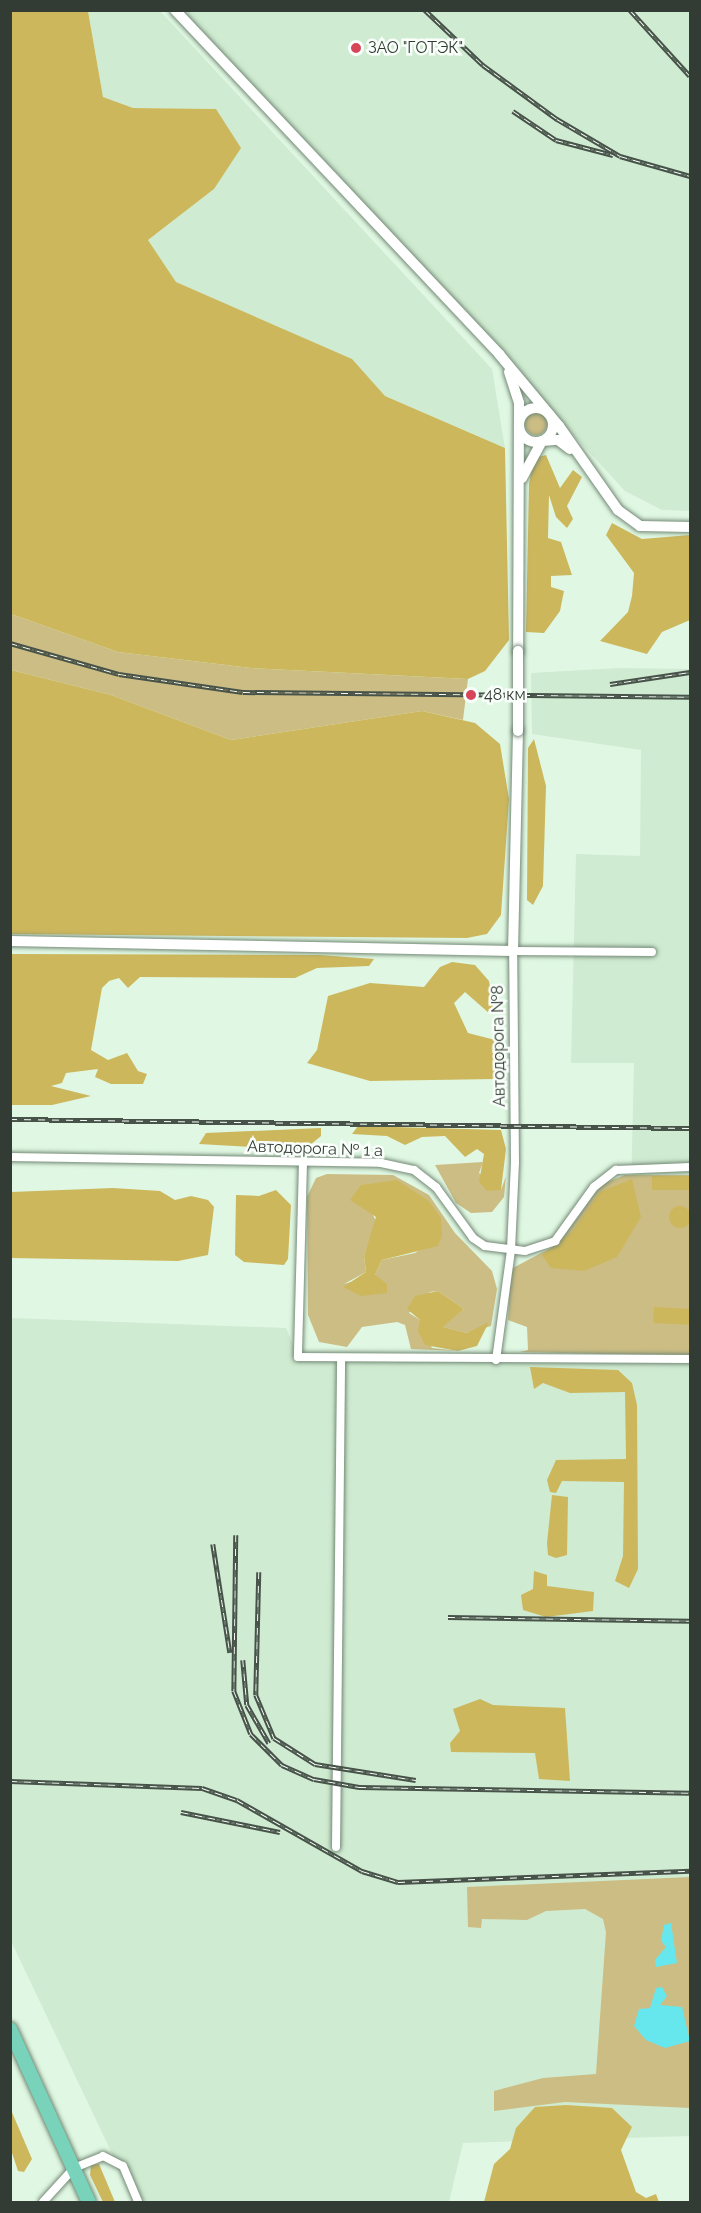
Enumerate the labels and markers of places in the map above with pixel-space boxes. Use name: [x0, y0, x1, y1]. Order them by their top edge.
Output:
place label: ЗАО "ГОТЭК": [368, 38, 463, 58]
marker: ЗАО "ГОТЭК": [349, 41, 363, 55]
place label: 48 км: [484, 685, 526, 705]
marker: 48 км: [462, 686, 480, 704]

